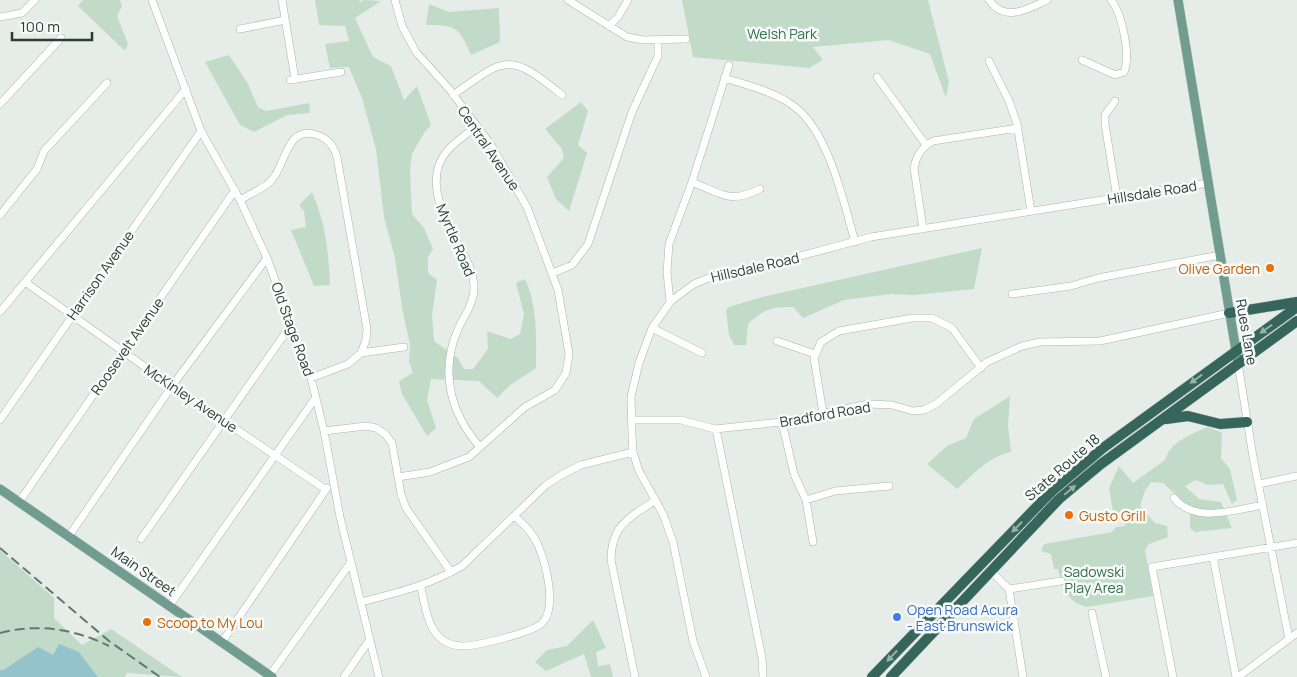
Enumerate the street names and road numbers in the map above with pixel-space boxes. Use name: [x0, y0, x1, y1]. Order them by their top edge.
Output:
street label: Central Avenue: [454, 102, 524, 194]
street label: Hillsdale Road: [1106, 176, 1198, 208]
street label: Myrtle Road: [432, 201, 480, 279]
street label: Harrison Avenue: [62, 226, 138, 324]
street label: Hillsdale Road: [709, 248, 801, 286]
street label: Old Stage Road: [267, 279, 319, 379]
street label: Roosevelt Avenue: [86, 293, 168, 399]
street label: Rues Lane: [1232, 297, 1262, 367]
street label: McKinley Avenue: [141, 360, 241, 436]
street label: Bradford Road: [778, 397, 872, 431]
street label: State Route 18: [1020, 429, 1104, 505]
street label: Main Street: [108, 542, 181, 601]

